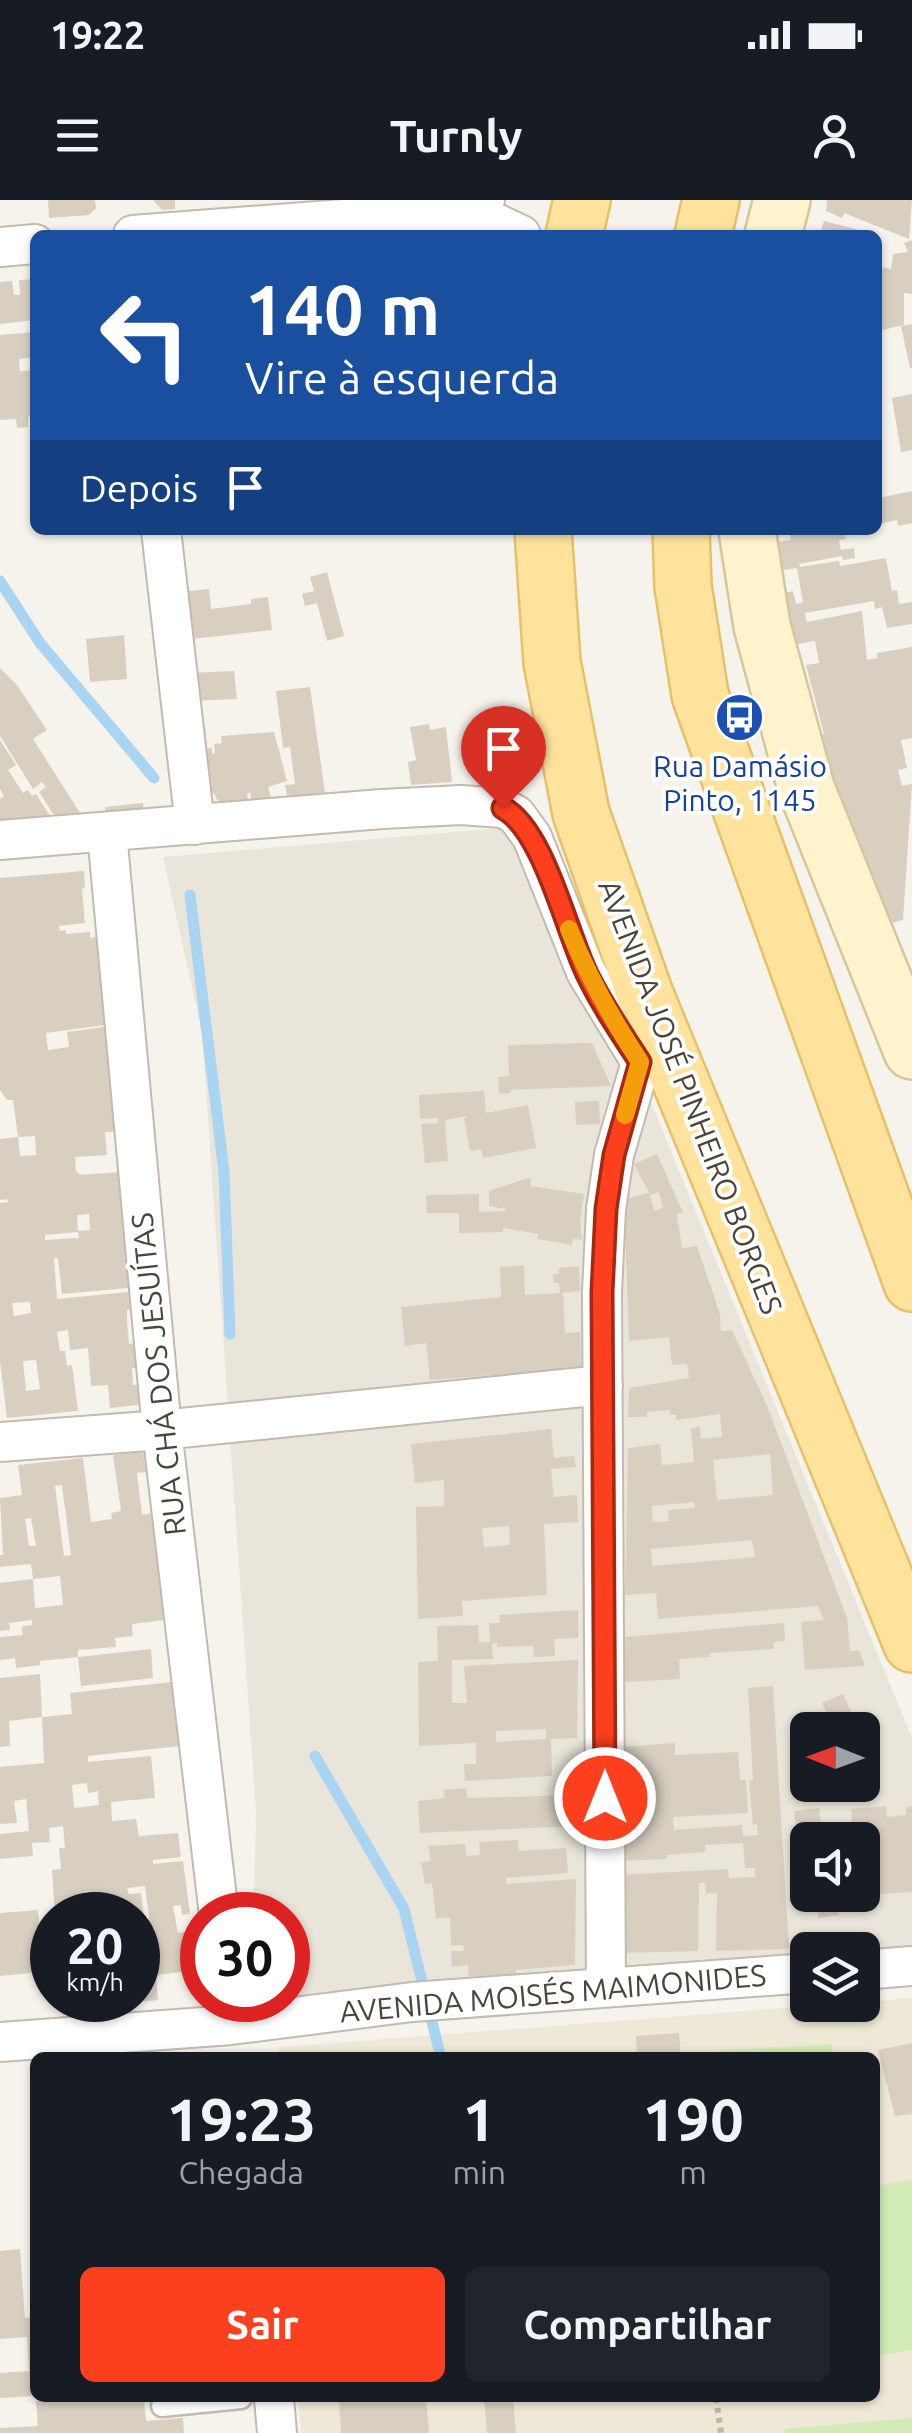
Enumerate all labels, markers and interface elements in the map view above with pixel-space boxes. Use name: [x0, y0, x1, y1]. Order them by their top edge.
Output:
text: 19:22: [50, 14, 145, 56]
icon: menu: [50, 108, 105, 163]
icon: person: [807, 108, 862, 163]
text: Turnly: [390, 110, 522, 161]
icon: left: [80, 270, 210, 400]
text: 140 m: [245, 270, 440, 348]
text: Vire à esquerda: [245, 352, 559, 403]
icon: arrive: [218, 460, 273, 515]
text: Depois: [80, 467, 198, 509]
bus stop icon: Rua Damásio Pinto, 1145: [714, 692, 766, 744]
pin: [461, 706, 546, 809]
icon: arrive: [476, 721, 531, 776]
place label: Rua Damásio Pinto, 1145: [653, 749, 827, 817]
street label: AVENIDA JOSÉ PINHEIRO BORGES: [592, 874, 791, 1318]
street label: RUA CHÁ DOS JESUÍTAS: [123, 1211, 192, 1537]
north arrow: [790, 1712, 880, 1802]
map controls: [790, 1712, 880, 2022]
position arrow: [553, 1746, 657, 1850]
button: sound: [790, 1822, 880, 1912]
speed limit sign: 30: [180, 1892, 310, 2022]
text: 20: [67, 1917, 123, 1973]
button: layers: [790, 1932, 880, 2022]
street label: AVENIDA MOISÉS MAIMONIDES: [338, 1956, 767, 2029]
text: km/h: [66, 1968, 124, 1996]
text: 19:23: [166, 2085, 316, 2152]
text: 1: [462, 2085, 496, 2152]
text: 190: [642, 2085, 744, 2152]
text: Chegada: [178, 2154, 304, 2190]
text: min: [452, 2154, 506, 2190]
text: m: [679, 2154, 707, 2190]
button: Sair: [80, 2267, 445, 2382]
button: Compartilhar: [465, 2267, 830, 2382]

